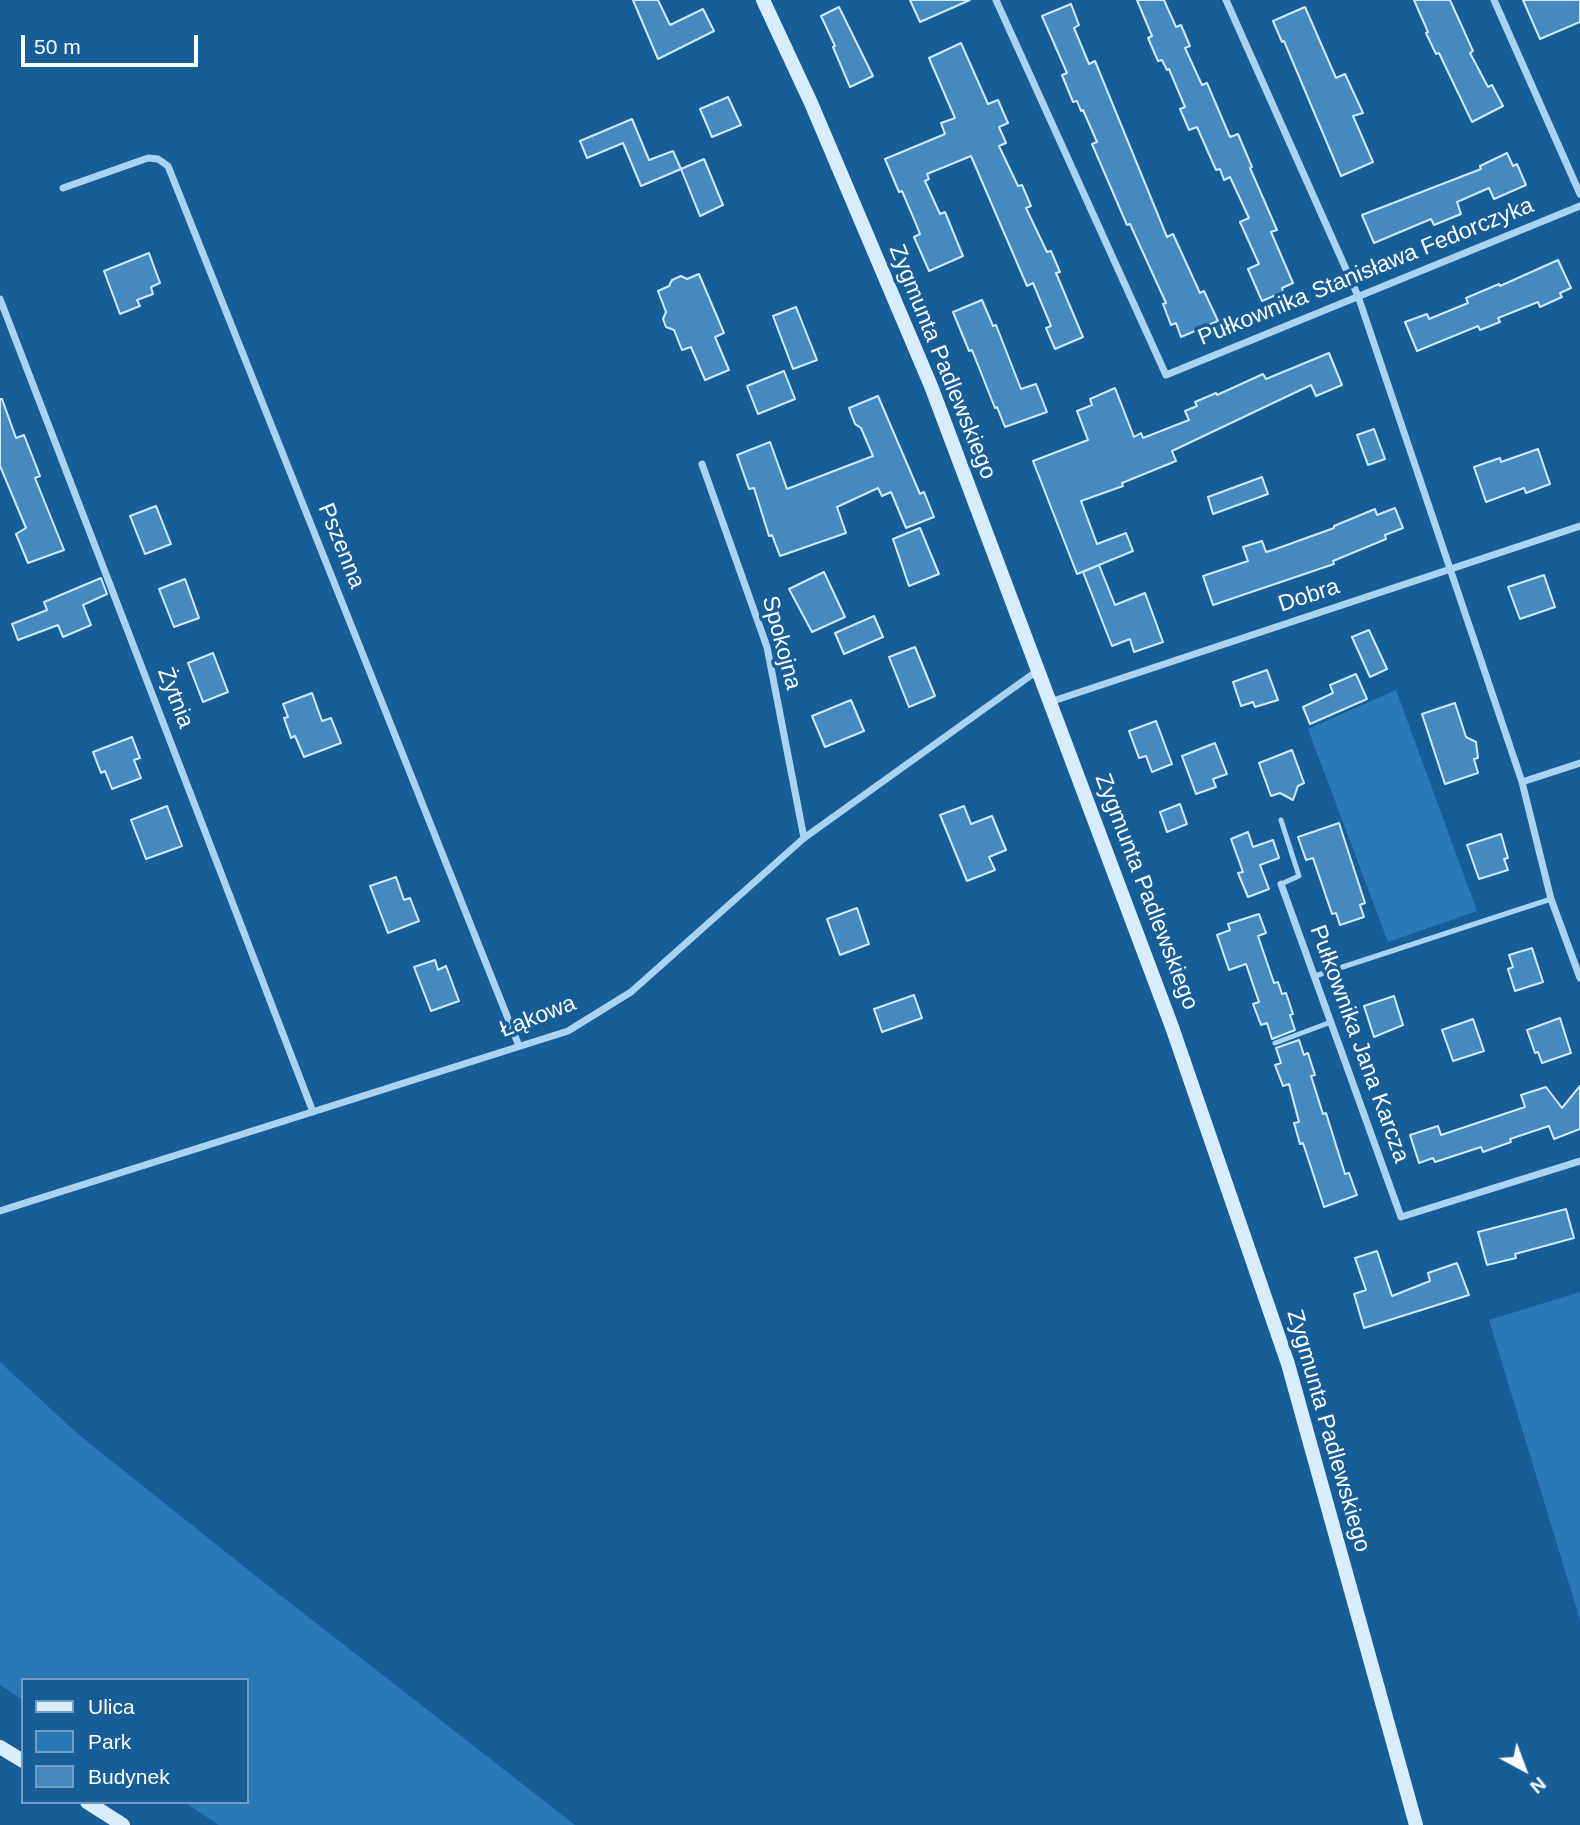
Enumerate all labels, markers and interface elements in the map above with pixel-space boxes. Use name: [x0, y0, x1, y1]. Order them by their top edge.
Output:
scale bar: [24, 21, 201, 65]
text: 50 m: [34, 35, 81, 58]
street label: Pułkownika Stanisława Fedorczyka: [1194, 192, 1538, 352]
street label: Zygmunta Padlewskiego: [882, 241, 1002, 483]
street label: Pszenna: [311, 499, 371, 593]
street label: Dobra: [1275, 573, 1343, 619]
street label: Spokojna: [755, 593, 807, 693]
street label: Żytnia: [151, 664, 199, 732]
street label: Zygmunta Padlewskiego: [1088, 770, 1204, 1014]
street label: Pułkownika Jana Karcza: [1303, 922, 1415, 1166]
street label: Łąkowa: [496, 990, 580, 1044]
street label: Zygmunta Padlewskiego: [1280, 1307, 1376, 1555]
legend: [21, 1678, 248, 1804]
text: Ulica: [88, 1695, 135, 1718]
text: Park: [88, 1730, 131, 1753]
north arrow: [1489, 1734, 1559, 1804]
text: Budynek: [88, 1765, 170, 1788]
text: N: [1526, 1773, 1550, 1798]

